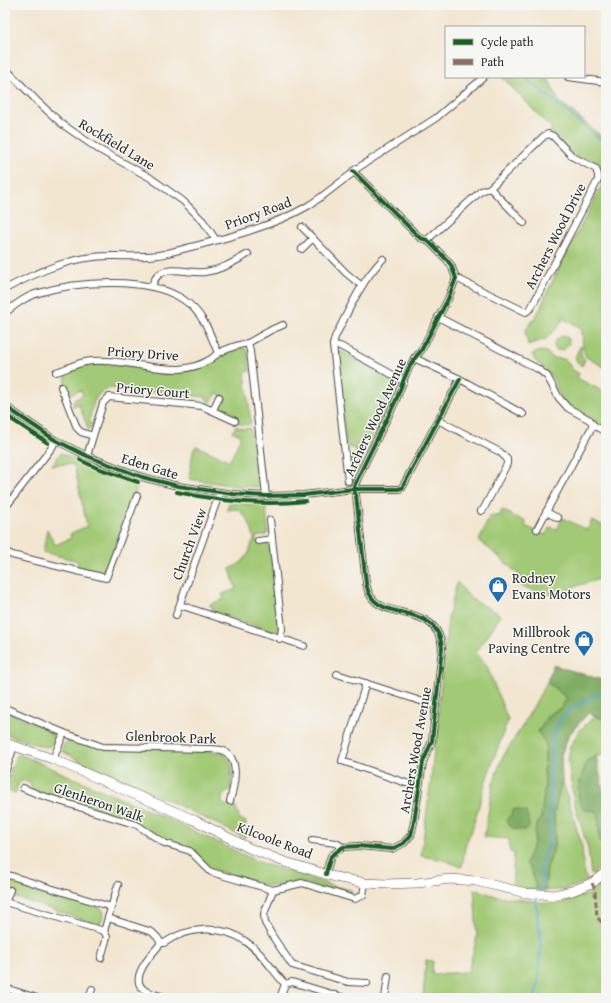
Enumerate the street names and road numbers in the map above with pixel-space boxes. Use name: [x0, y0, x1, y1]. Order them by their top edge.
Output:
street label: Rockfield Lane: [75, 113, 159, 175]
street label: Archers Wood Drive: [520, 179, 591, 292]
street label: Priory Road: [222, 192, 295, 234]
street label: Priory Drive: [107, 341, 180, 366]
street label: Archers Wood Avenue: [339, 354, 411, 479]
street label: Priory Court: [116, 377, 190, 403]
street label: Eden Gate: [119, 448, 181, 484]
street label: Church View: [167, 505, 211, 583]
street label: Archers Wood Avenue: [394, 685, 436, 815]
street label: Glenbrook Park: [125, 725, 218, 749]
street label: Glenheron Walk: [51, 777, 147, 827]
street label: Kilcoole Road: [234, 816, 316, 864]

